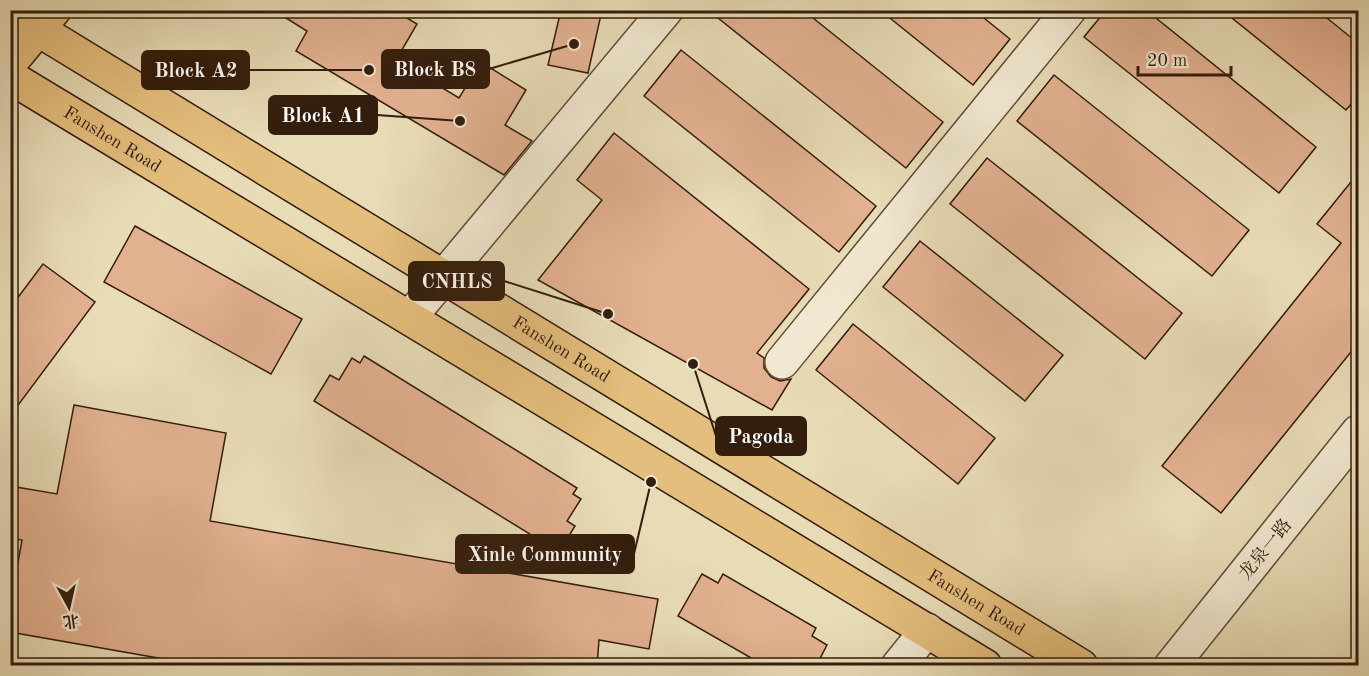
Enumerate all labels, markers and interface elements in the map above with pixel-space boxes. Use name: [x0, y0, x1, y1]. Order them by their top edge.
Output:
scale bar: [1138, 39, 1231, 77]
callout: Block B8: [382, 50, 489, 88]
callout: Block A2: [142, 51, 249, 89]
text: 20 m: [1147, 52, 1187, 70]
text: Block B8: [394, 61, 476, 81]
text: Block A2: [154, 62, 238, 82]
callout: Block A1: [269, 96, 377, 134]
street label: Fanshen Road: [60, 104, 164, 176]
text: Block A1: [281, 107, 365, 127]
callout: CNHLS: [409, 262, 504, 300]
text: CNHLS: [422, 273, 492, 293]
street label: Fanshen Road: [509, 313, 613, 386]
callout: Pagoda: [716, 417, 806, 455]
text: Pagoda: [728, 428, 794, 448]
street label: 龙泉一路: [1235, 515, 1295, 583]
callout: Xinle Community: [456, 535, 634, 573]
text: Xinle Community: [468, 546, 622, 566]
street label: Fanshen Road: [924, 567, 1028, 639]
north arrow: [39, 577, 99, 637]
text: 北: [62, 611, 80, 631]

